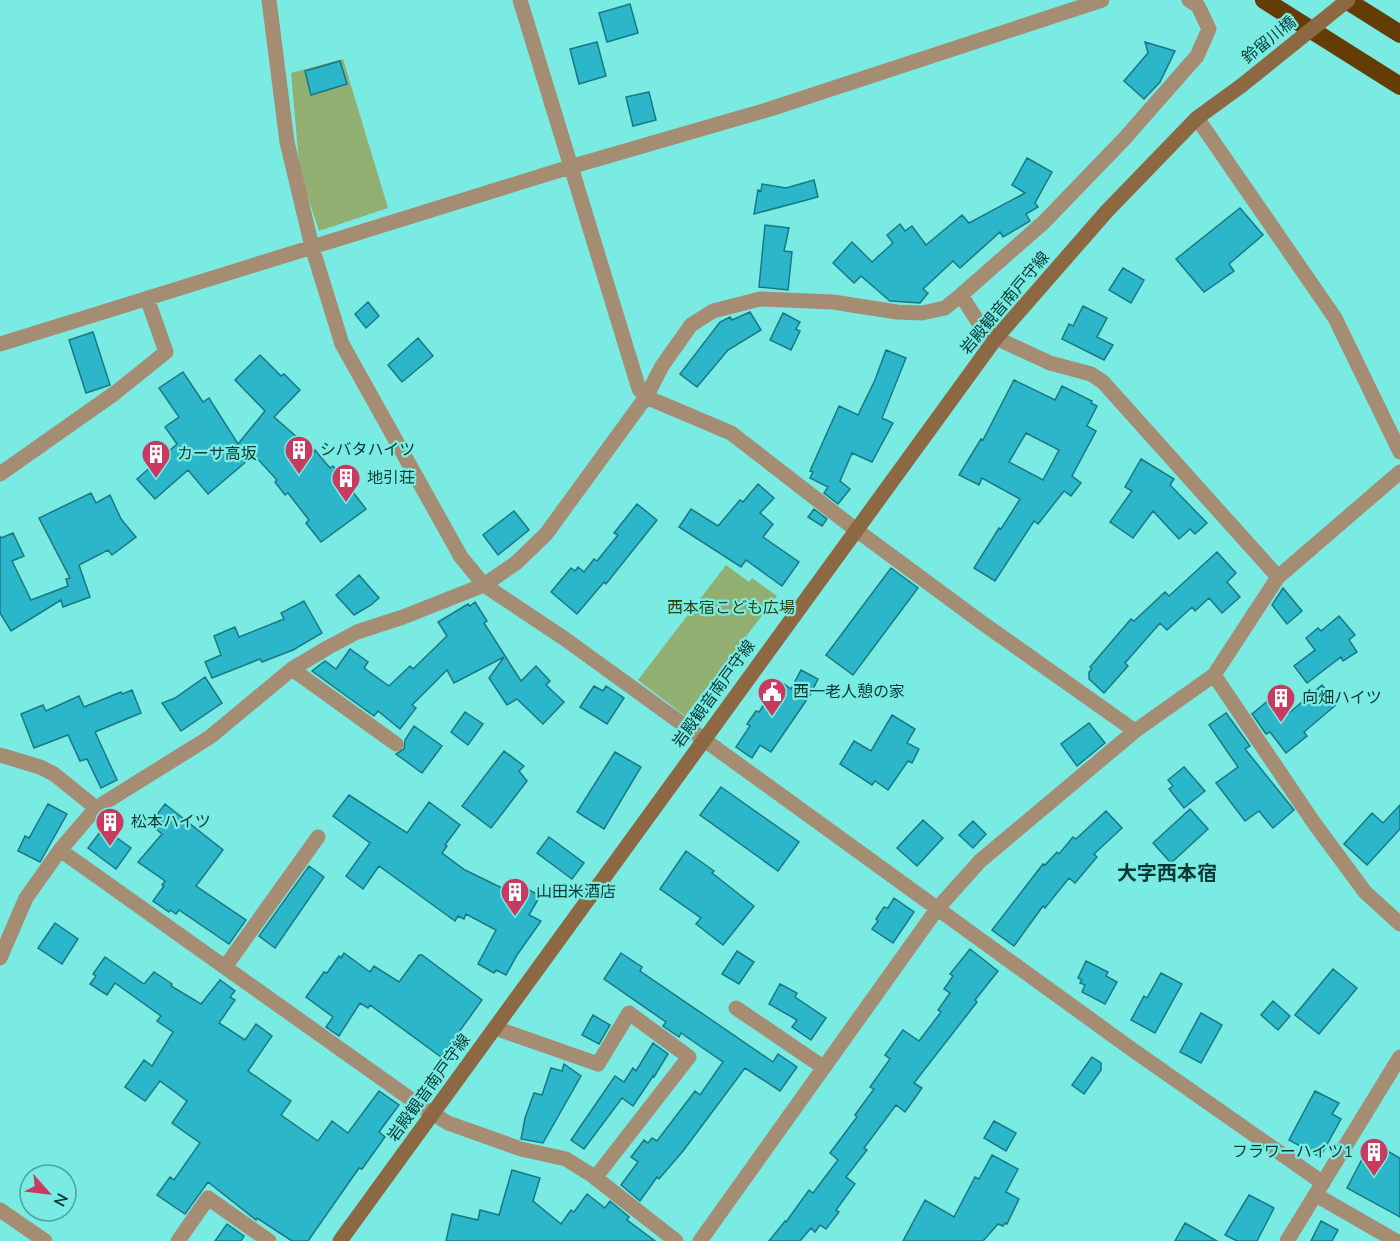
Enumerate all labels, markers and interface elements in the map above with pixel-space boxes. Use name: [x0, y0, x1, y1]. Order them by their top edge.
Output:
street label: 鈴留川橋: [1237, 11, 1301, 69]
street label: 岩殿観音南戸守線: [955, 247, 1055, 359]
building icon: シバタハイツ: [283, 434, 315, 476]
building icon: カーサ高坂: [140, 438, 172, 480]
place label: シバタハイツ: [320, 439, 415, 461]
place label: カーサ高坂: [177, 443, 257, 465]
building icon: 地引荘: [330, 462, 362, 504]
place label: 地引荘: [367, 467, 415, 489]
park label: 西本宿こども広場: [667, 597, 795, 619]
street label: 岩殿観音南戸守線: [667, 636, 761, 752]
public building icon: 西一老人憩の家: [756, 676, 788, 718]
place label: 西一老人憩の家: [793, 681, 905, 703]
building icon: 向畑ハイツ: [1265, 682, 1297, 724]
place label: 向畑ハイツ: [1302, 687, 1382, 709]
building icon: 松本ハイツ: [94, 806, 126, 848]
place label: 松本ハイツ: [131, 811, 211, 833]
district label: 大字西本宿: [1117, 860, 1217, 887]
building icon: 山田米酒店: [499, 876, 531, 918]
place label: 山田米酒店: [536, 881, 616, 903]
street label: 岩殿観音南戸守線: [382, 1030, 476, 1146]
building icon: フラワーハイツ1: [1358, 1136, 1390, 1178]
place label: フラワーハイツ1: [1232, 1141, 1353, 1163]
north arrow: [18, 1163, 78, 1223]
text: N: [48, 1189, 73, 1210]

